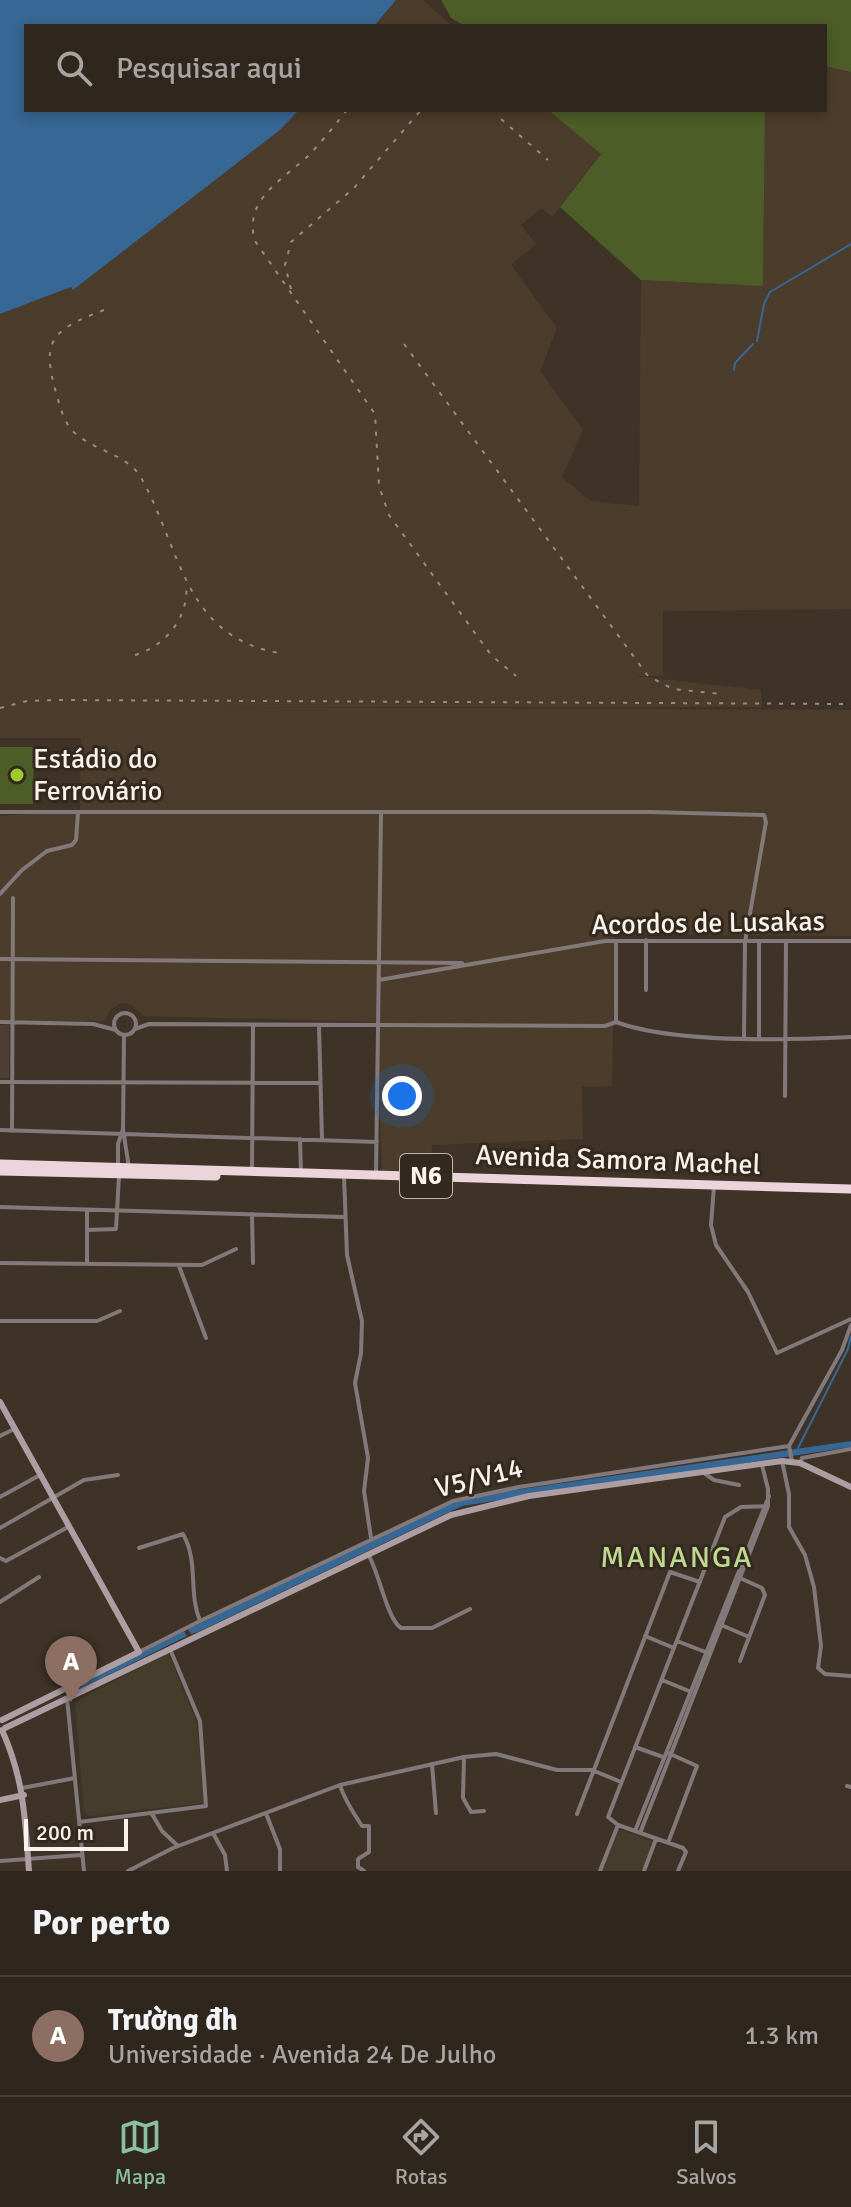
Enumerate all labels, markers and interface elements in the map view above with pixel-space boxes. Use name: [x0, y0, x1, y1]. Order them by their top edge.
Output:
search box: [24, 24, 827, 112]
icon: search: [52, 46, 96, 90]
text: Pesquisar aqui: [116, 50, 302, 87]
place label: Estádio do Ferroviário: [33, 742, 162, 808]
marker: Estádio do Ferroviário: [8, 766, 26, 784]
street label: Acordos de Lusakas: [591, 904, 825, 942]
your location: [382, 1076, 422, 1116]
street label: Avenida Samora Machel: [475, 1138, 761, 1182]
road number: N6: [400, 1154, 452, 1198]
street label: V5/V14: [432, 1451, 526, 1505]
district label: MANANGA: [600, 1539, 754, 1576]
pin: A: [45, 1636, 97, 1702]
scale bar: [24, 1815, 128, 1851]
text: 200 m: [36, 1819, 94, 1846]
text: Por perto: [32, 1902, 170, 1944]
text: Trường đh: [108, 2002, 238, 2039]
text: A: [50, 2020, 66, 2052]
text: 1.3 km: [745, 2020, 819, 2052]
text: Universidade · Avenida 24 De Julho: [108, 2039, 496, 2071]
tab: Mapa: [114, 2115, 166, 2190]
tab: Rotas: [395, 2115, 447, 2190]
tab: Salvos: [676, 2115, 737, 2190]

